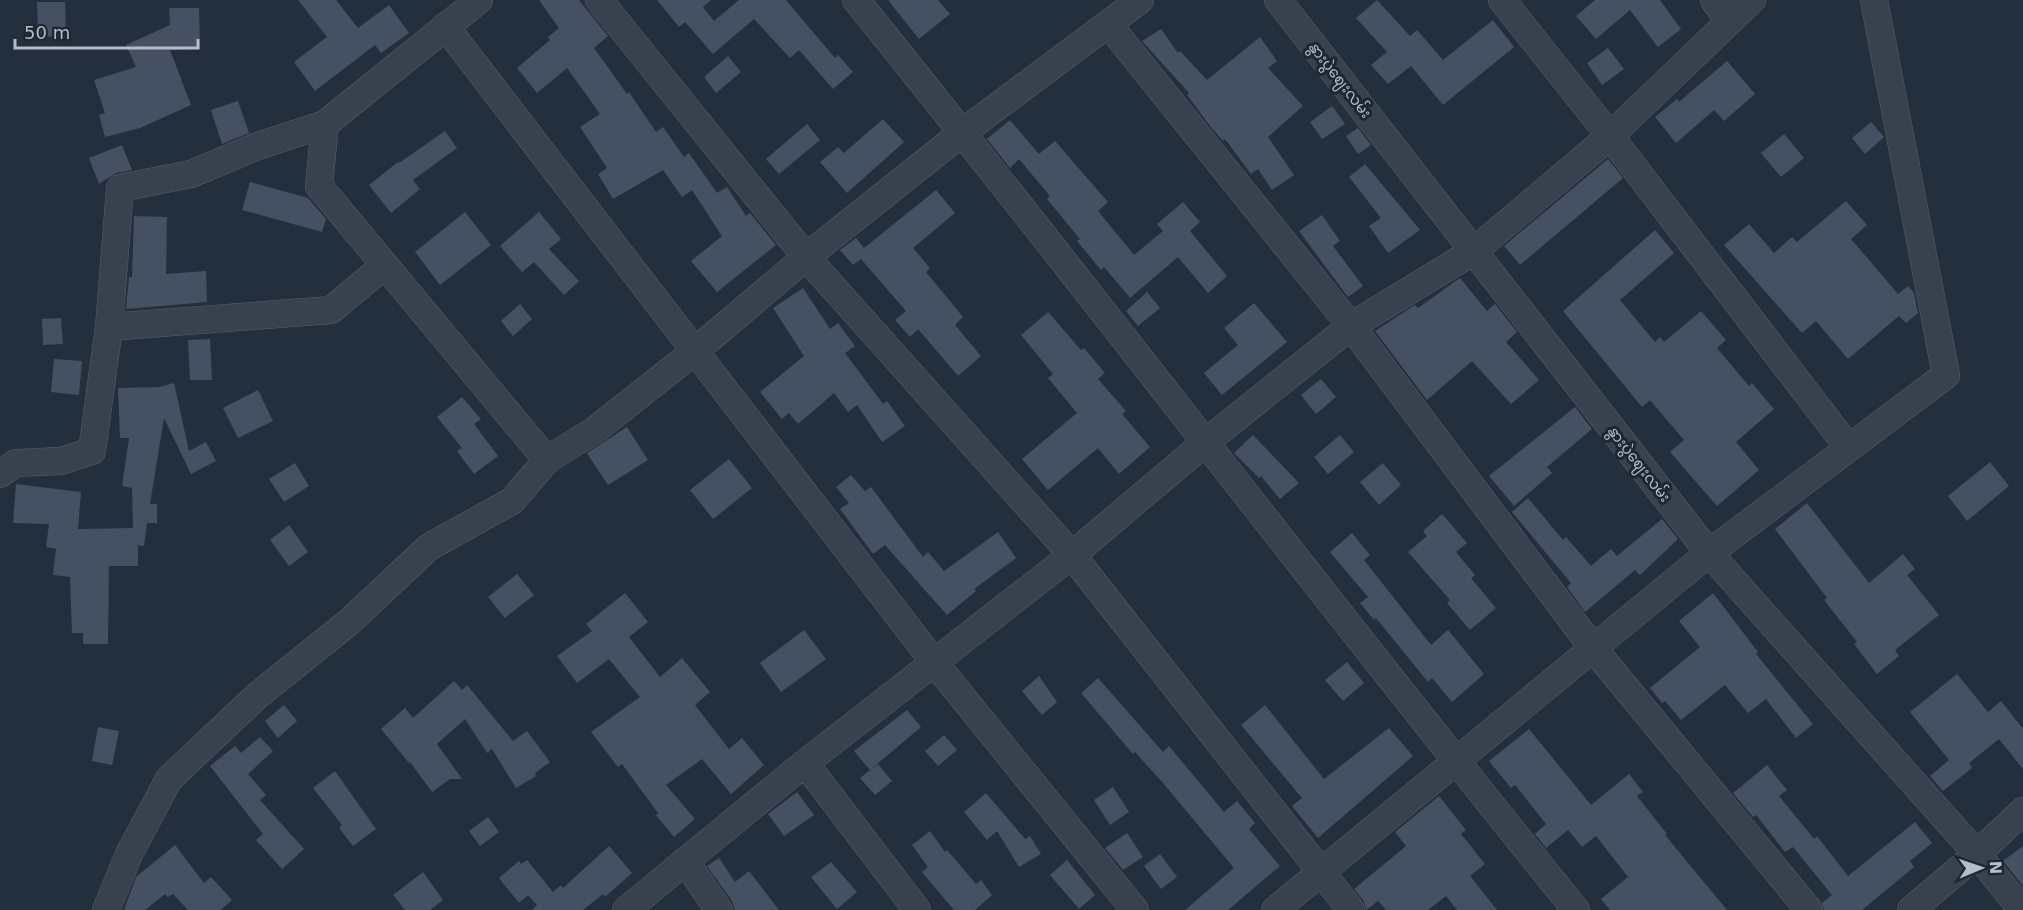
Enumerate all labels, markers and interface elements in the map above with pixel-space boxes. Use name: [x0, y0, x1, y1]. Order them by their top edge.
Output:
scale bar: [15, 12, 198, 50]
text: 50 m: [24, 22, 70, 43]
street label: နွားပွဲဈေးလမ်း: [1302, 38, 1376, 123]
street label: နွားပွဲဈေးလမ်း: [1601, 422, 1675, 507]
north arrow: [1951, 838, 2011, 898]
text: N: [1986, 860, 2005, 875]

